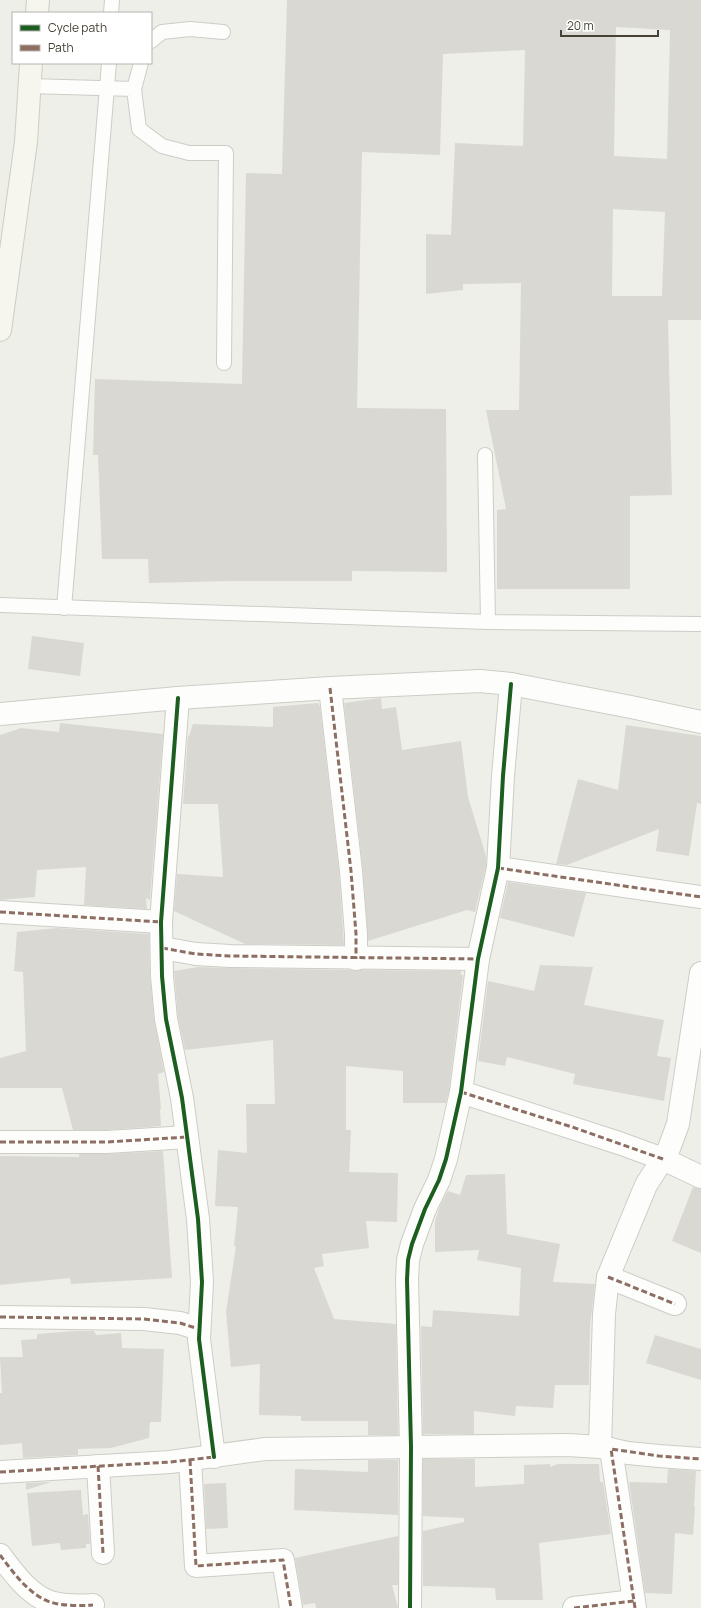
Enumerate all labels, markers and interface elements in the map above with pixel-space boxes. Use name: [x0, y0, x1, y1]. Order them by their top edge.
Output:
legend: [12, 12, 152, 64]
scale bar: [561, 12, 658, 38]
text: 20 m: [567, 17, 594, 34]
text: Cycle path: [48, 19, 107, 36]
text: Path: [48, 39, 74, 56]

